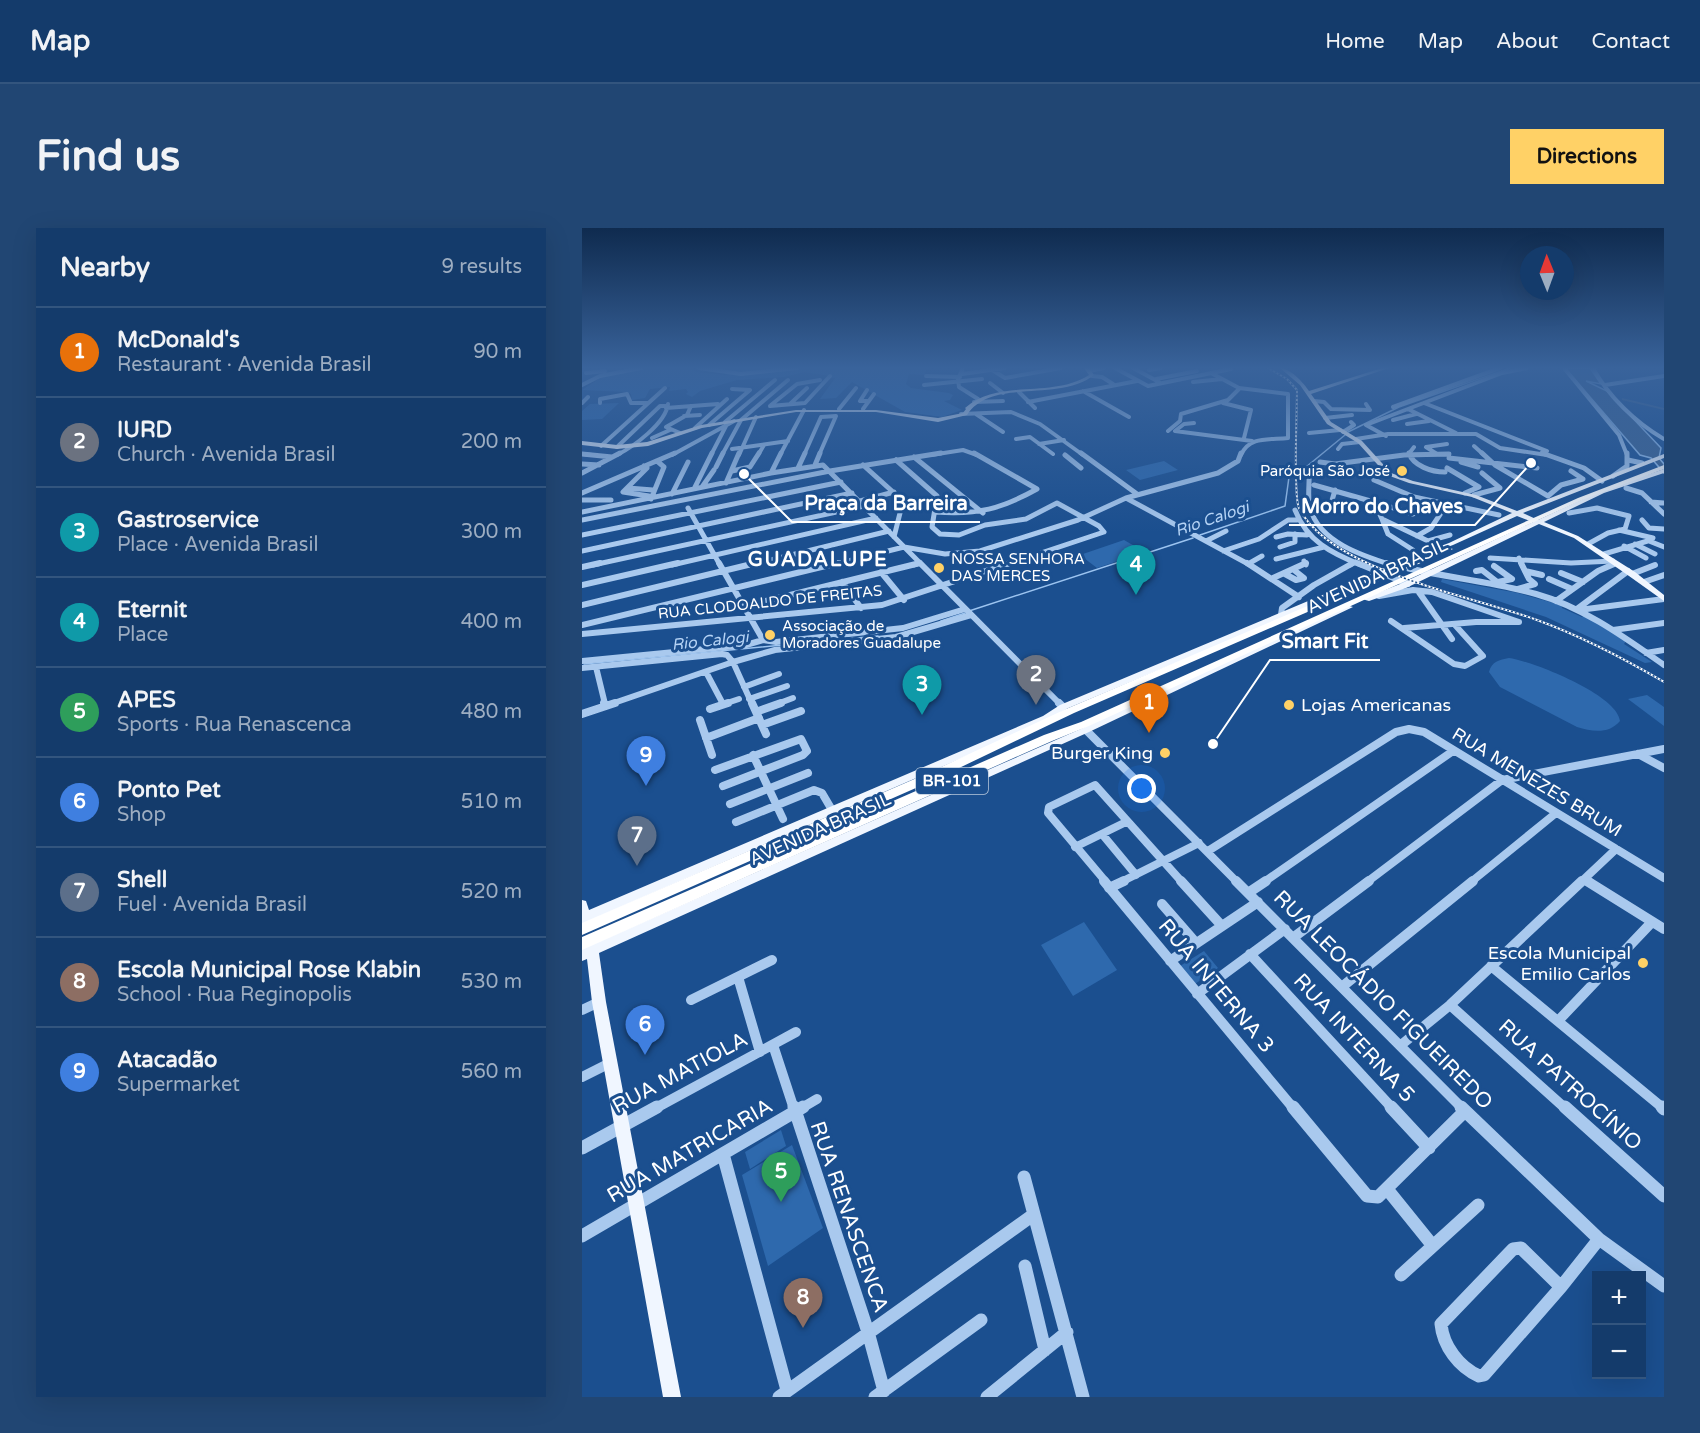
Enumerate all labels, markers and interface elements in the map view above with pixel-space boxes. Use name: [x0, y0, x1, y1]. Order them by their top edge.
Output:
text: Map: [30, 24, 90, 58]
text: Home: [1325, 29, 1385, 54]
text: Map: [1418, 29, 1463, 54]
text: About: [1496, 29, 1558, 54]
text: Contact: [1591, 29, 1670, 54]
button: Directions: [1510, 129, 1664, 184]
text: Find us: [36, 131, 180, 182]
north arrow: [1520, 246, 1574, 300]
text: Nearby: [60, 252, 150, 283]
text: 9 results: [442, 255, 522, 279]
text: McDonald's: [117, 327, 240, 353]
text: 1: [73, 340, 86, 364]
text: 90 m: [473, 340, 522, 364]
text: Restaurant · Avenida Brasil: [117, 353, 372, 377]
text: IURD: [117, 417, 172, 443]
text: 2: [73, 430, 86, 454]
text: 200 m: [461, 430, 522, 454]
text: Church · Avenida Brasil: [117, 443, 335, 467]
place label: Paróquia São José: [1260, 462, 1390, 480]
marker: Paróquia São José: [1395, 464, 1409, 478]
callout: Praça da Barreira: [792, 484, 980, 522]
callout: Morro do Chaves: [1289, 487, 1475, 525]
text: Praça da Barreira: [804, 492, 968, 516]
text: Morro do Chaves: [1301, 495, 1463, 519]
water label: Rio Calogi: [1172, 496, 1254, 541]
text: Gastroservice: [117, 507, 259, 533]
text: 3: [73, 520, 86, 544]
text: 300 m: [461, 520, 522, 544]
text: Place · Avenida Brasil: [117, 533, 318, 557]
street label: AVENIDA BRASIL: [1303, 533, 1451, 618]
pin: 4: [1116, 546, 1156, 595]
district label: GUADALUPE: [748, 548, 888, 572]
place label: NOSSA SENHORA DAS MERCES: [951, 550, 1085, 585]
marker: NOSSA SENHORA DAS MERCES: [932, 561, 946, 575]
street label: RUA CLODOALDO DE FREITAS: [657, 581, 883, 623]
text: Eternit: [117, 597, 187, 623]
text: 4: [73, 610, 86, 634]
text: 400 m: [461, 610, 522, 634]
place label: Associação de Moradores Guadalupe: [782, 617, 941, 652]
callout: Smart Fit: [1270, 622, 1380, 660]
text: Place: [117, 623, 168, 647]
water label: Rio Calogi: [671, 627, 751, 655]
marker: Associação de Moradores Guadalupe: [763, 628, 777, 642]
text: Smart Fit: [1282, 630, 1369, 654]
pin: 2: [1016, 656, 1056, 705]
pin: 3: [902, 666, 942, 715]
pin: 1: [1130, 684, 1168, 733]
text: APES: [117, 687, 176, 713]
place label: Lojas Americanas: [1301, 694, 1451, 716]
marker: Lojas Americanas: [1282, 698, 1296, 712]
text: 5: [73, 700, 86, 724]
text: 480 m: [461, 700, 522, 724]
text: Sports · Rua Renascenca: [117, 713, 352, 737]
street label: RUA MENEZES BRUM: [1448, 723, 1626, 841]
pin: 9: [626, 736, 666, 786]
place label: Burger King: [1051, 742, 1153, 764]
marker: Burger King: [1158, 746, 1172, 760]
road number: BR-101: [916, 768, 988, 794]
your location: [1127, 774, 1156, 803]
text: Ponto Pet: [117, 777, 221, 803]
street label: AVENIDA BRASIL: [746, 788, 895, 870]
text: 6: [73, 790, 86, 814]
text: 510 m: [461, 790, 522, 814]
text: Shop: [117, 803, 166, 827]
pin: 7: [618, 816, 656, 866]
text: Shell: [117, 867, 167, 893]
text: 7: [73, 880, 86, 904]
text: 520 m: [461, 880, 522, 904]
street label: RUA LEOCÁDIO FIGUEIREDO: [1268, 885, 1498, 1115]
text: Fuel · Avenida Brasil: [117, 893, 307, 917]
street label: RUA INTERNA 3: [1153, 914, 1279, 1058]
place label: Escola Municipal Emilio Carlos: [1488, 942, 1631, 985]
marker: Escola Municipal Emilio Carlos: [1636, 956, 1650, 970]
text: Escola Municipal Rose Klabin: [117, 957, 421, 983]
street label: RUA INTERNA 5: [1288, 968, 1420, 1108]
text: 8: [73, 970, 86, 994]
text: 530 m: [461, 970, 522, 994]
text: School · Rua Reginopolis: [117, 983, 352, 1007]
pin: 6: [626, 1006, 664, 1055]
street label: RUA PATROCÍNIO: [1493, 1014, 1647, 1156]
street label: RUA MATIOLA: [608, 1027, 752, 1119]
text: Atacadão: [117, 1047, 217, 1073]
text: 9: [73, 1060, 86, 1084]
text: 560 m: [461, 1060, 522, 1084]
text: Supermarket: [117, 1073, 240, 1097]
street label: RUA MATRICARIA: [603, 1093, 777, 1209]
street label: RUA RENASCENCA: [805, 1118, 893, 1316]
pin: 5: [762, 1152, 800, 1202]
map controls: [1592, 1271, 1646, 1379]
button: +: [1592, 1271, 1646, 1325]
pin: 8: [784, 1278, 822, 1328]
button: −: [1592, 1325, 1646, 1379]

